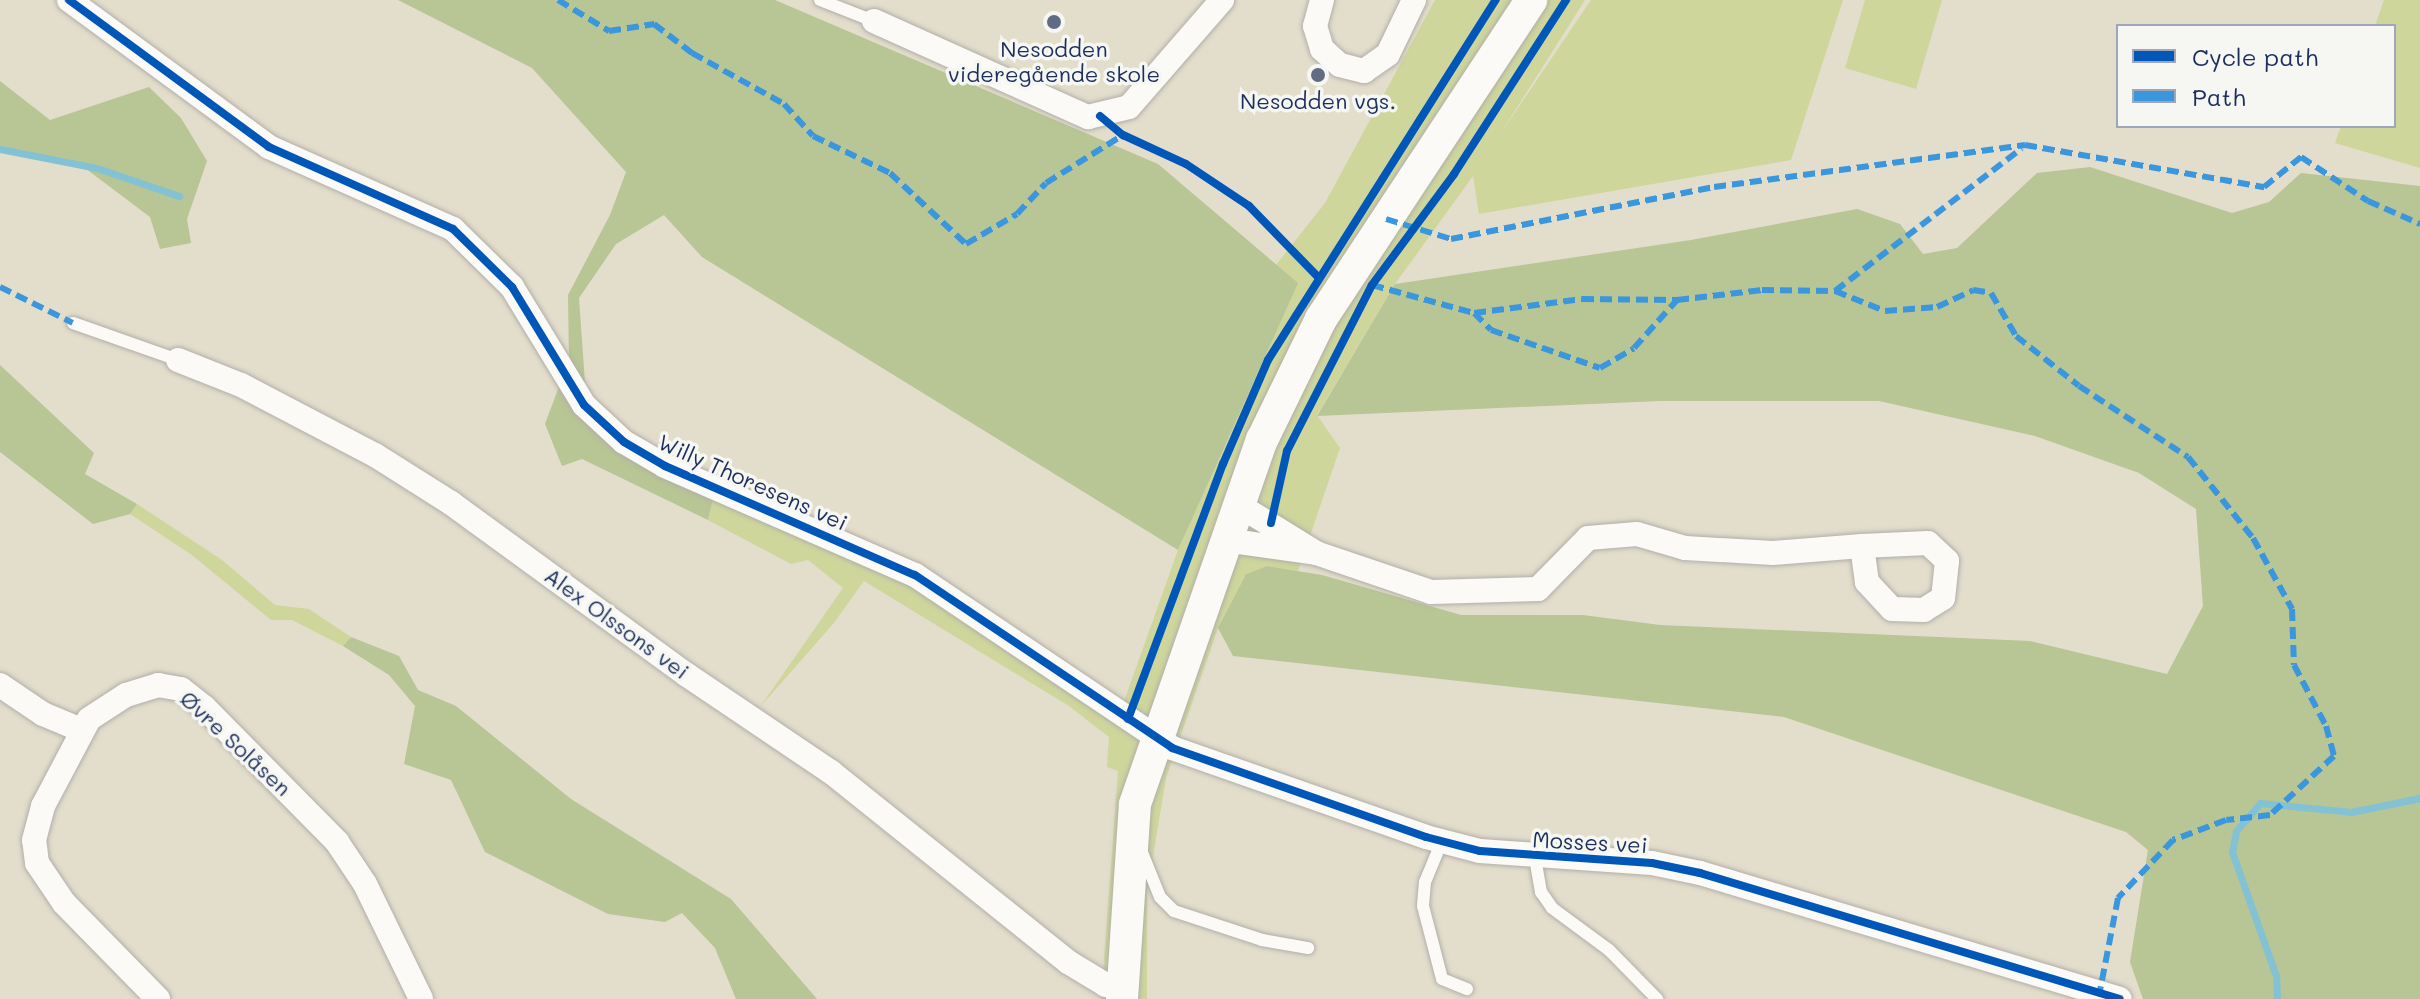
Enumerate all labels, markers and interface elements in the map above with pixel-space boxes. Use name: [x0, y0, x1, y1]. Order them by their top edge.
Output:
marker: Nesodden videregående skole: [1045, 13, 1063, 31]
legend: [2116, 24, 2396, 128]
place label: Nesodden videregående skole: [948, 35, 1160, 86]
text: Cycle path: [2192, 41, 2318, 72]
marker: Nesodden vgs.: [1309, 66, 1327, 84]
text: Path: [2192, 81, 2246, 112]
place label: Nesodden vgs.: [1240, 88, 1396, 114]
street label: Willy Thoresens vei: [654, 428, 852, 536]
street label: Alex Olssons vei: [540, 562, 694, 684]
street label: Øvre Solåsen: [175, 685, 297, 801]
street label: Mosses vei: [1532, 826, 1648, 858]

